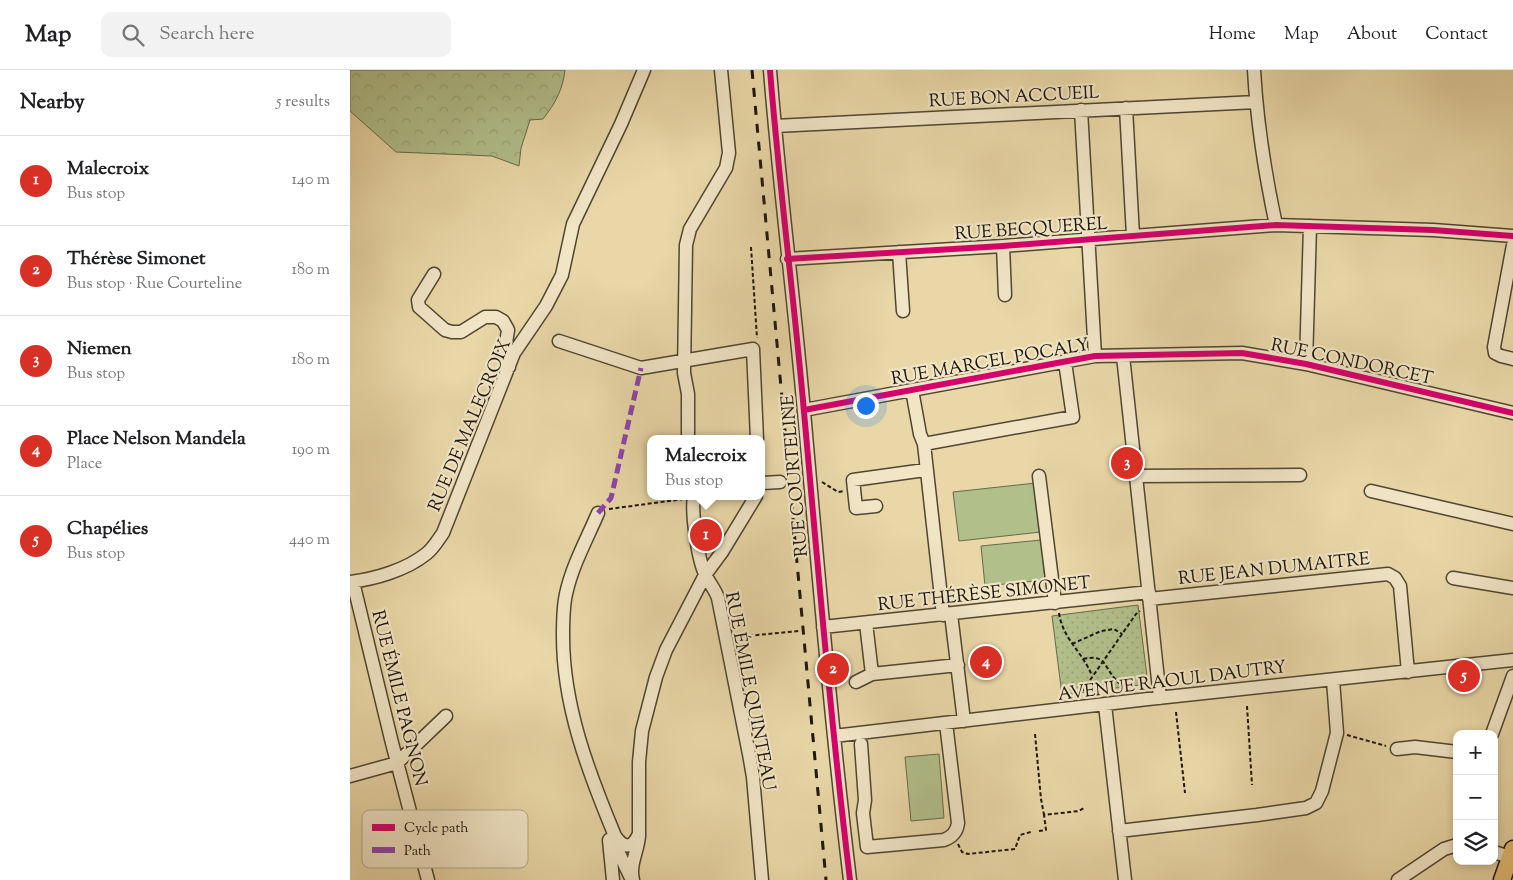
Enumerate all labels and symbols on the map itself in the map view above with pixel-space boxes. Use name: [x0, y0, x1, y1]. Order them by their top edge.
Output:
street label: RUE BON ACCUEIL: [928, 81, 1100, 115]
street label: RUE BECQUEREL: [954, 212, 1109, 248]
street label: RUE MARCEL POCALY: [889, 333, 1092, 393]
street label: RUE CONDORCET: [1268, 333, 1435, 393]
street label: RUE DE MALECROIX: [423, 335, 519, 516]
your location: [853, 393, 879, 419]
street label: RUE COURTELINE: [776, 394, 816, 558]
pin: 3: [1111, 444, 1143, 482]
pin: 1: [690, 516, 722, 554]
street label: RUE JEAN DUMAITRE: [1177, 547, 1371, 593]
street label: RUE THÉRÈSE SIMONET: [876, 571, 1092, 619]
street label: RUE ÉMILE QUINTEAU: [717, 590, 781, 793]
street label: RUE ÉMILE PAGNON: [364, 608, 433, 789]
pin: 4: [970, 643, 1002, 681]
pin: 2: [817, 650, 849, 688]
street label: AVENUE RAOUL DAUTRY: [1056, 655, 1288, 709]
pin: 5: [1448, 657, 1480, 695]
legend: [362, 810, 528, 868]
text: Cycle path: [404, 819, 468, 839]
text: Path: [404, 842, 431, 862]

